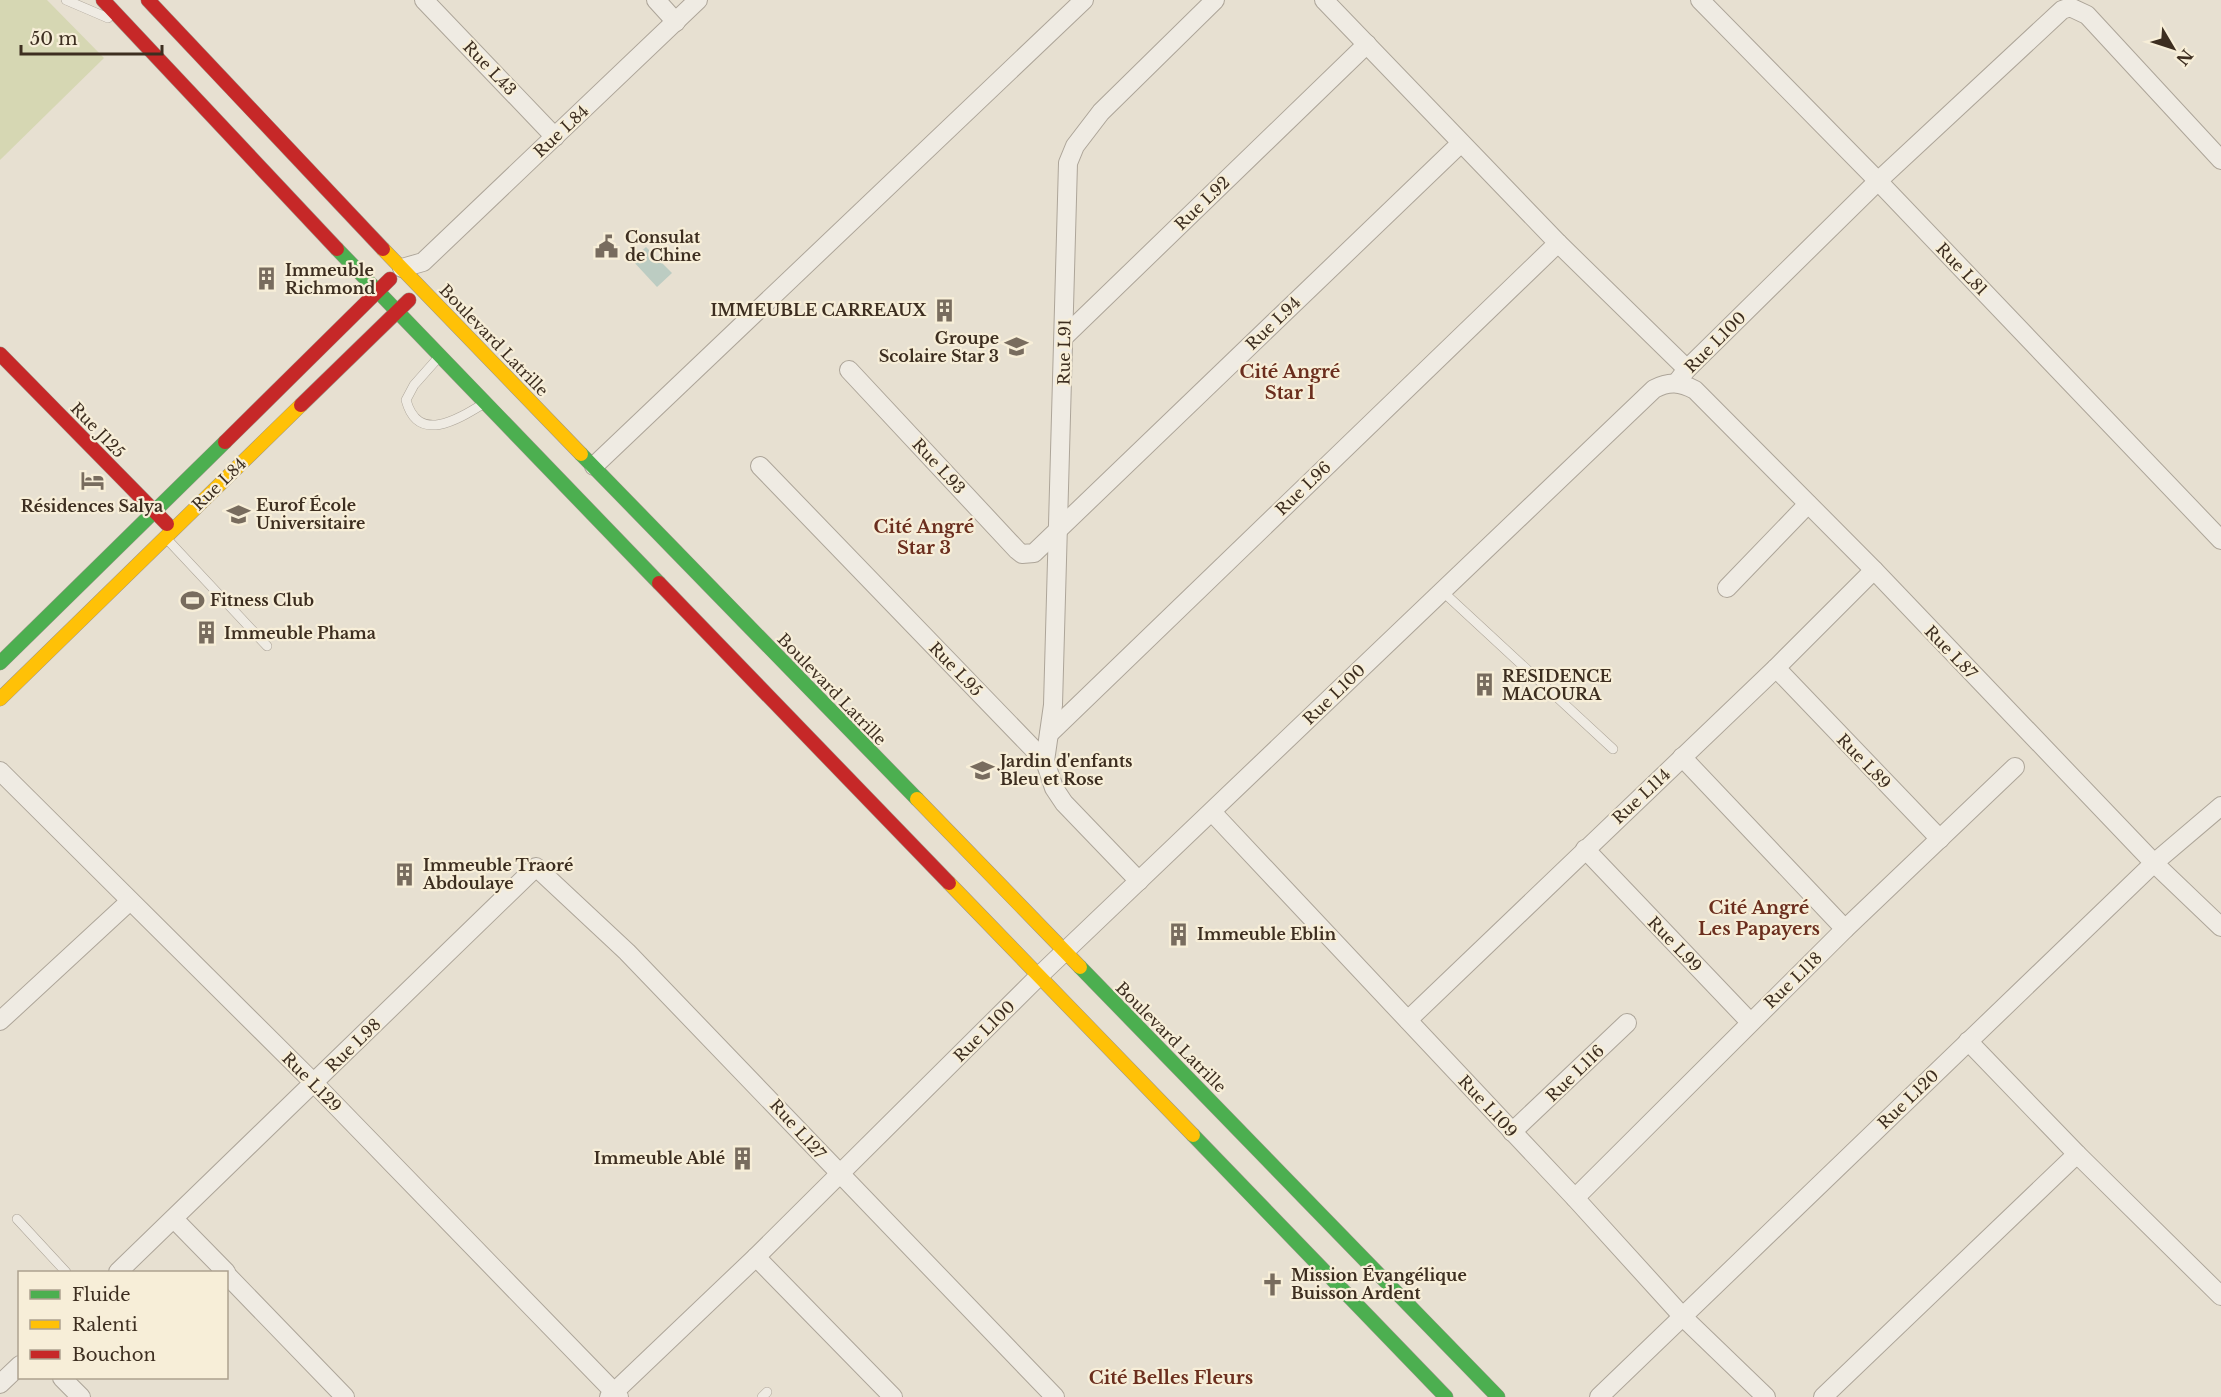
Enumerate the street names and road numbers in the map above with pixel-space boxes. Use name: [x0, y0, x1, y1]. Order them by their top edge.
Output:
street label: Rue L43: [459, 37, 521, 99]
street label: Rue L84: [529, 101, 593, 161]
street label: Rue L92: [1170, 172, 1234, 234]
street label: Rue L81: [1932, 238, 1992, 300]
street label: Boulevard Latrille: [435, 280, 553, 400]
street label: Rue L94: [1241, 292, 1305, 354]
street label: Rue L100: [1680, 307, 1750, 377]
street label: Rue L91: [1053, 319, 1075, 385]
street label: Rue J125: [67, 398, 129, 462]
street label: Rue L93: [908, 434, 970, 498]
street label: Rue L84: [188, 453, 250, 515]
street label: Rue L96: [1271, 457, 1335, 519]
street label: Rue L87: [1921, 621, 1982, 684]
street label: Boulevard Latrille: [773, 629, 891, 749]
street label: Rue L95: [925, 638, 987, 700]
street label: Rue L100: [1299, 659, 1369, 729]
street label: Rue L89: [1833, 729, 1895, 793]
street label: Rue L114: [1608, 764, 1674, 828]
street label: Rue L99: [1644, 912, 1706, 976]
street label: Rue L118: [1760, 948, 1826, 1012]
street label: Boulevard Latrille: [1112, 978, 1230, 1096]
street label: Rue L100: [949, 996, 1019, 1066]
street label: Rue L98: [321, 1014, 385, 1076]
street label: Rue L116: [1542, 1040, 1608, 1106]
street label: Rue L129: [278, 1048, 346, 1116]
street label: Rue L120: [1873, 1065, 1943, 1133]
street label: Rue L109: [1454, 1071, 1522, 1141]
street label: Rue L127: [766, 1095, 831, 1164]

